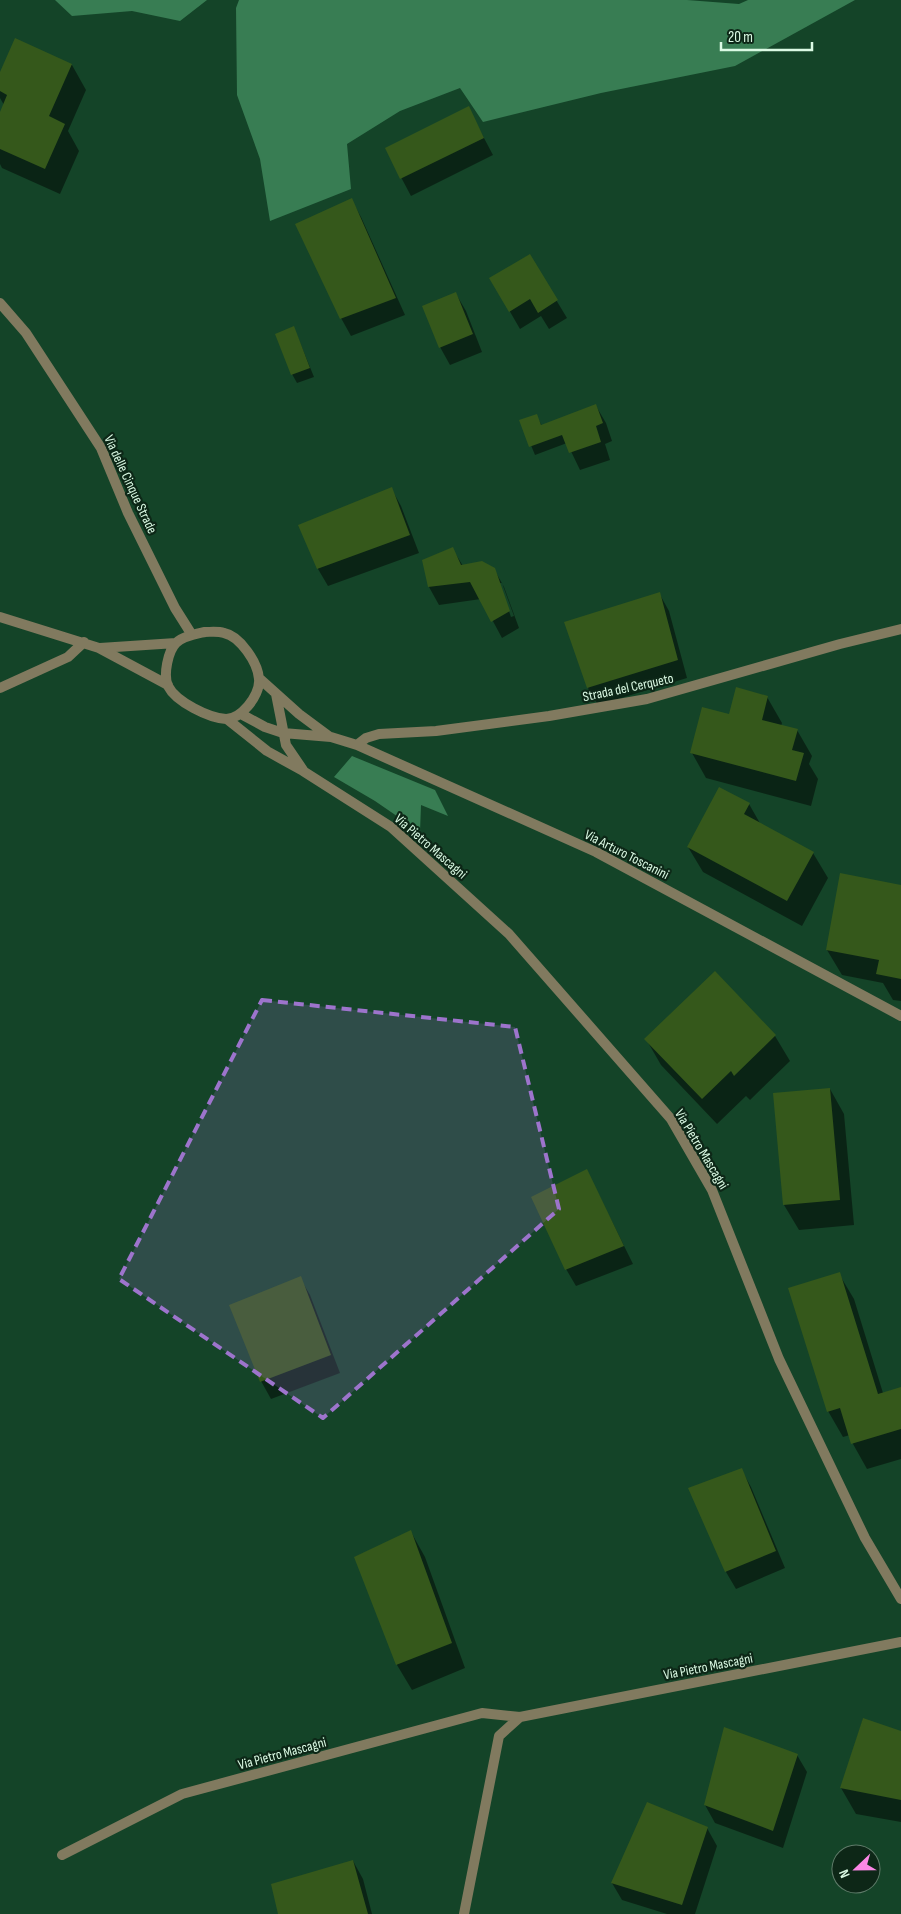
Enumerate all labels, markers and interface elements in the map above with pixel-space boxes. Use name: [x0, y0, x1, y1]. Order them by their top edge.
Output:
scale bar: [721, 20, 812, 52]
text: 20 m: [728, 28, 753, 47]
street label: Via delle Cinque Strade: [100, 432, 161, 536]
street label: Strada del Cerqueto: [581, 670, 675, 705]
street label: Via Pietro Mascagni: [391, 810, 470, 882]
street label: Via Arturo Toscanini: [582, 826, 672, 883]
street label: Via Pietro Mascagni: [671, 1106, 732, 1192]
street label: Via Pietro Mascagni: [662, 1650, 754, 1683]
street label: Via Pietro Mascagni: [236, 1734, 328, 1773]
north arrow: [831, 1844, 881, 1894]
text: N: [835, 1867, 854, 1880]

